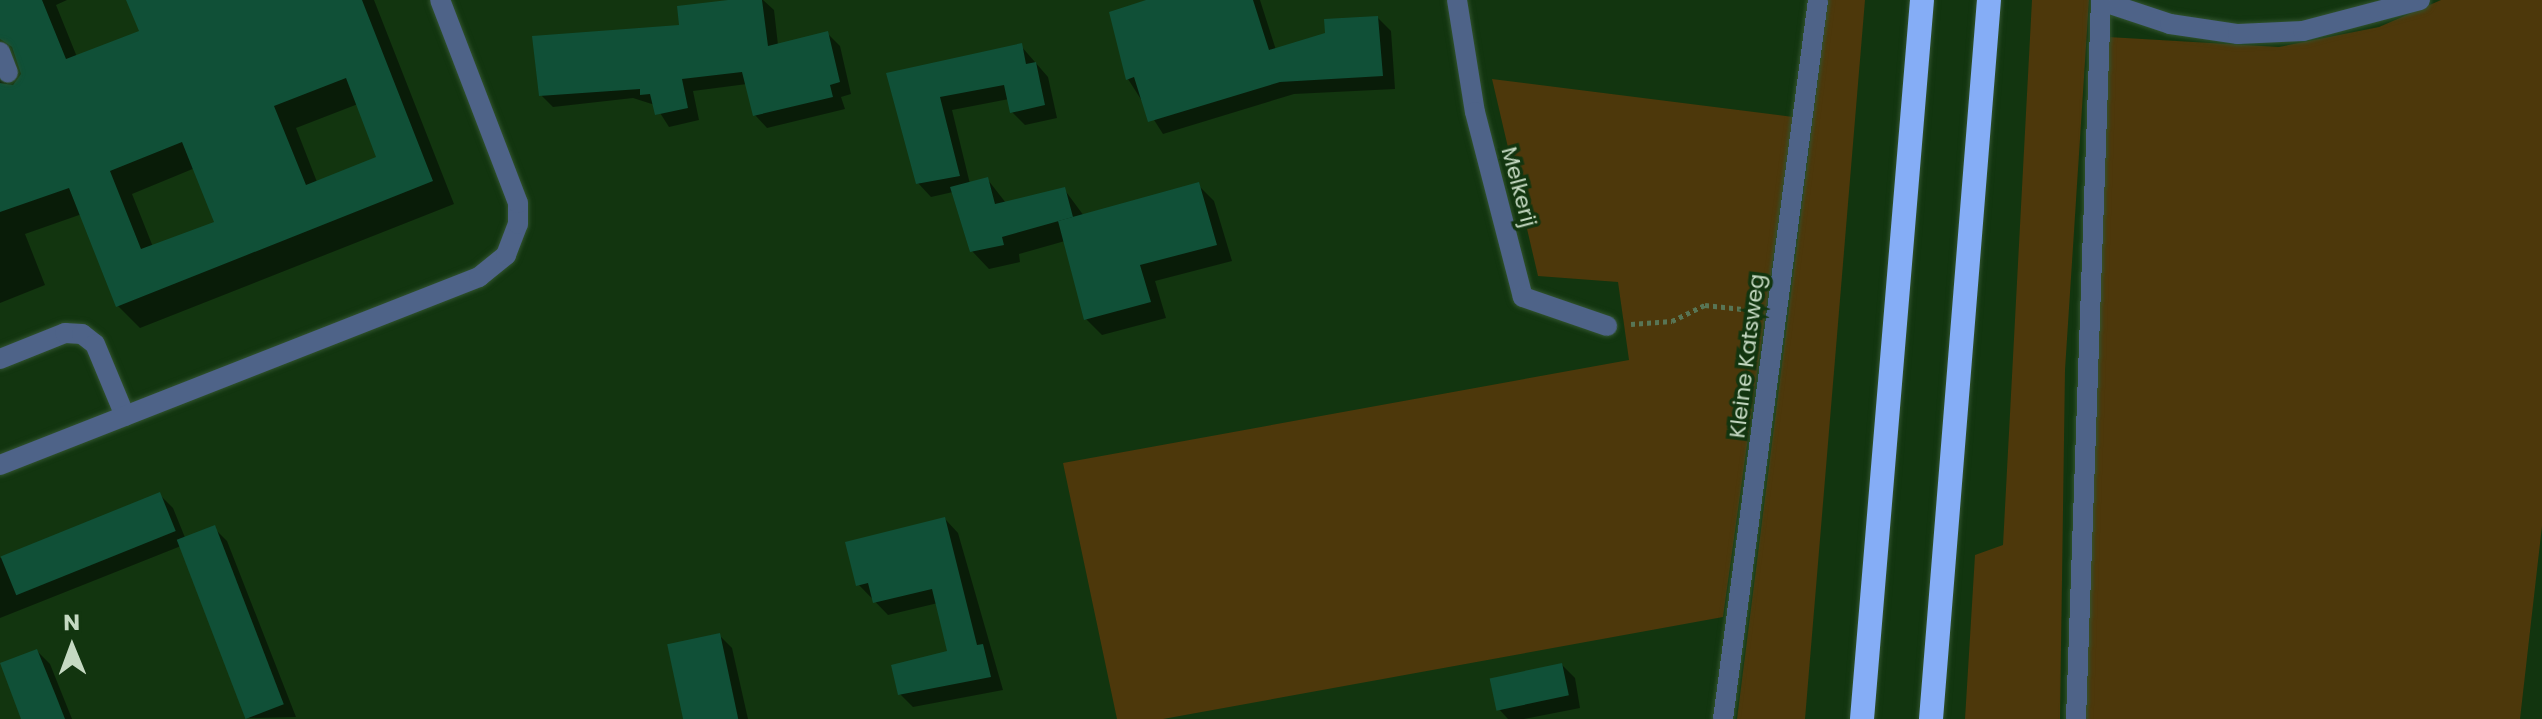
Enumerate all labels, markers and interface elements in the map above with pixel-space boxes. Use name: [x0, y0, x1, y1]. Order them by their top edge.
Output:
street label: Melkerij: [1496, 144, 1542, 230]
street label: Kleine Katsweg: [1724, 272, 1770, 440]
north arrow: [32, 607, 112, 687]
text: N: [63, 607, 80, 638]

